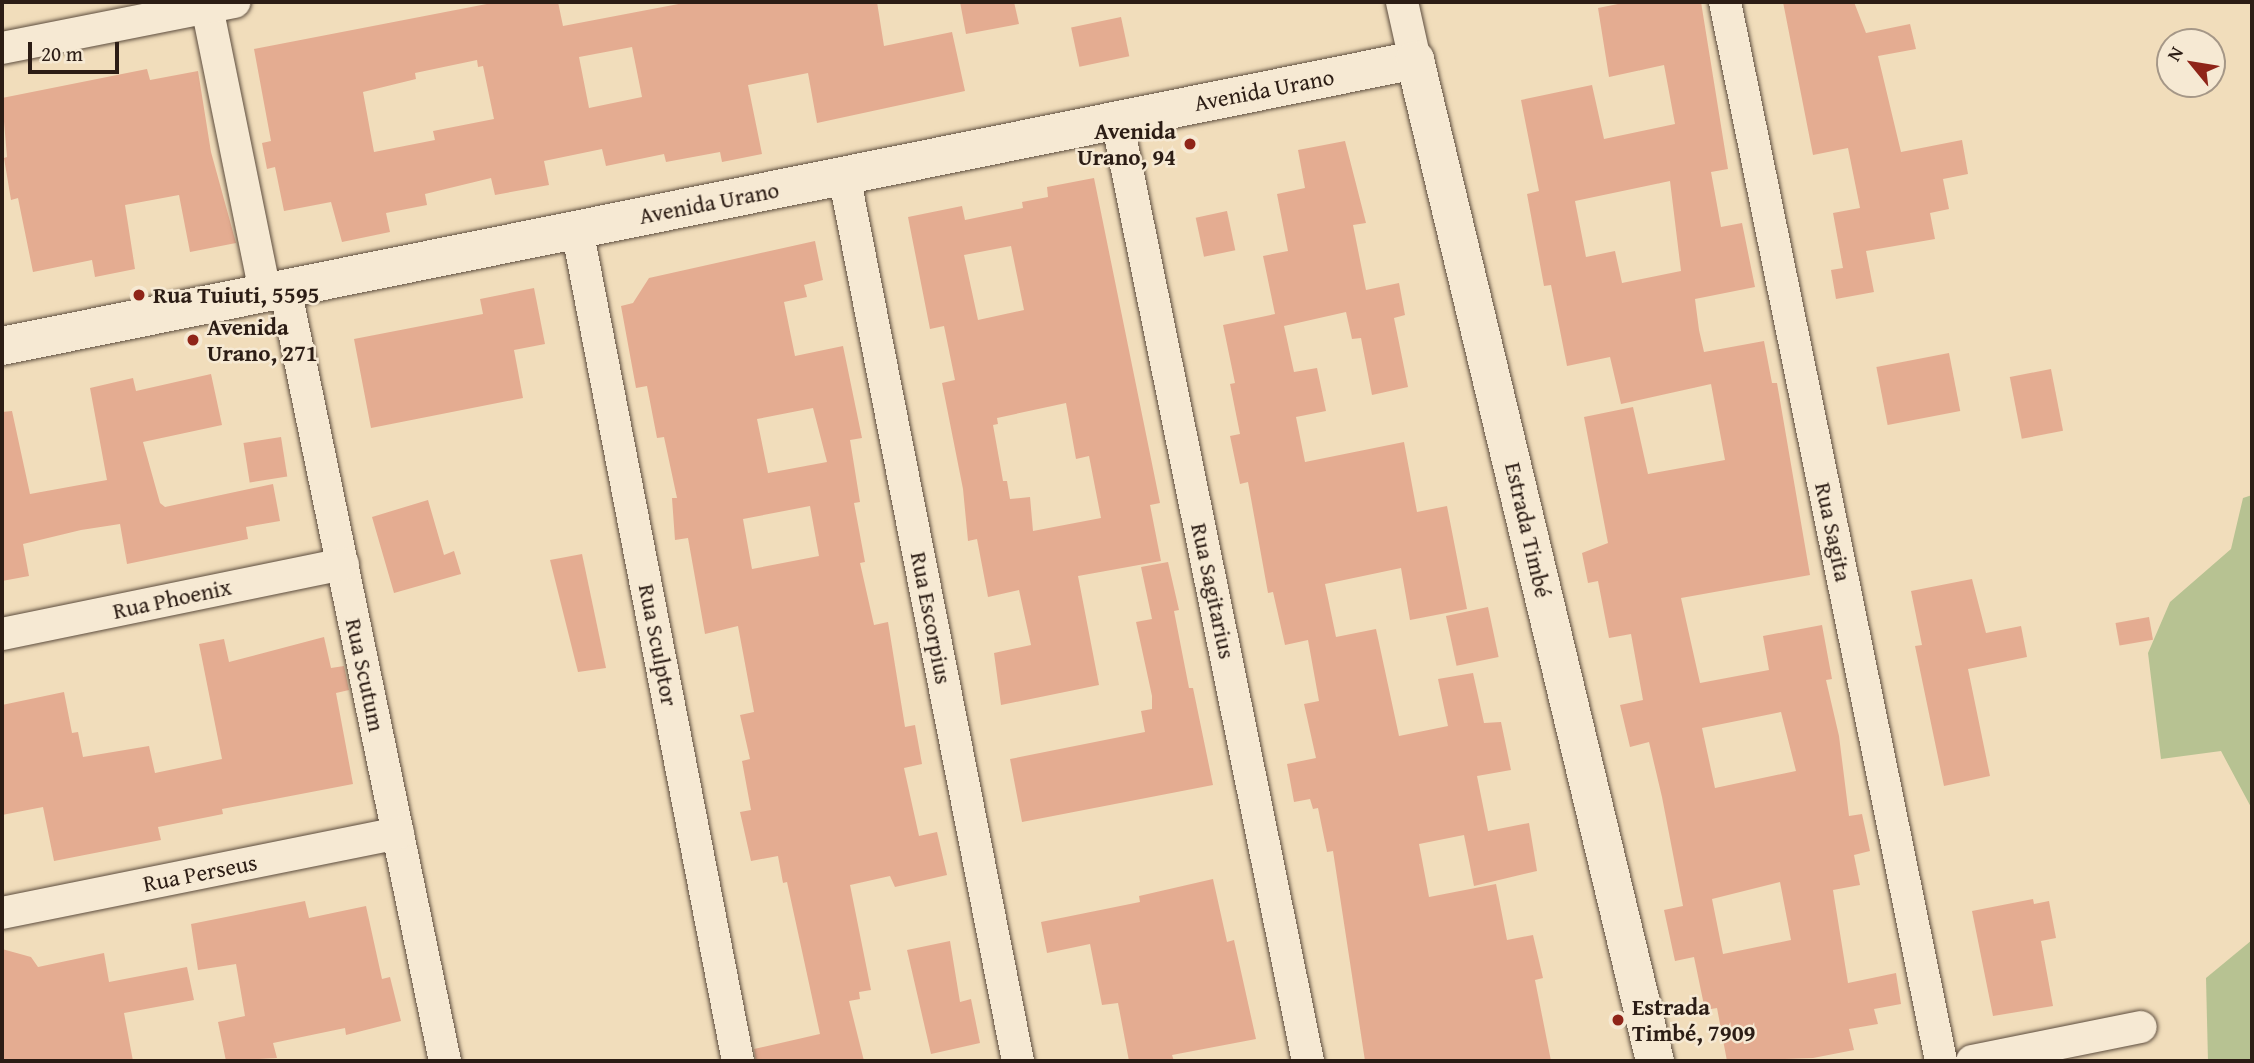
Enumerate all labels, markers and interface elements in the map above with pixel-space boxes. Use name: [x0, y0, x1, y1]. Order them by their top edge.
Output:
scale bar: [32, 28, 122, 72]
north arrow: [2156, 28, 2226, 98]
text: 20 m: [41, 38, 83, 69]
text: N: [2159, 41, 2190, 66]
street label: Avenida Urano: [1192, 63, 1336, 117]
place label: Avenida Urano, 94: [1077, 117, 1176, 171]
marker: Avenida Urano, 94: [1182, 136, 1198, 152]
street label: Avenida Urano: [637, 176, 781, 230]
place label: Rua Tuiuti, 5595: [153, 281, 319, 309]
marker: Rua Tuiuti, 5595: [131, 287, 147, 303]
place label: Avenida Urano, 271: [207, 313, 318, 367]
marker: Avenida Urano, 271: [185, 332, 201, 348]
street label: Estrada Timbé: [1499, 460, 1557, 600]
street label: Rua Sagita: [1809, 480, 1857, 584]
street label: Rua Sagitarius: [1185, 521, 1241, 661]
street label: Rua Escorpius: [905, 549, 957, 687]
street label: Rua Phoenix: [110, 573, 234, 625]
street label: Rua Sculptor: [633, 582, 683, 708]
street label: Rua Scutum: [340, 616, 390, 734]
street label: Rua Perseus: [141, 848, 259, 898]
place label: Estrada Timbé, 7909: [1632, 993, 1756, 1047]
marker: Estrada Timbé, 7909: [1610, 1012, 1626, 1028]

